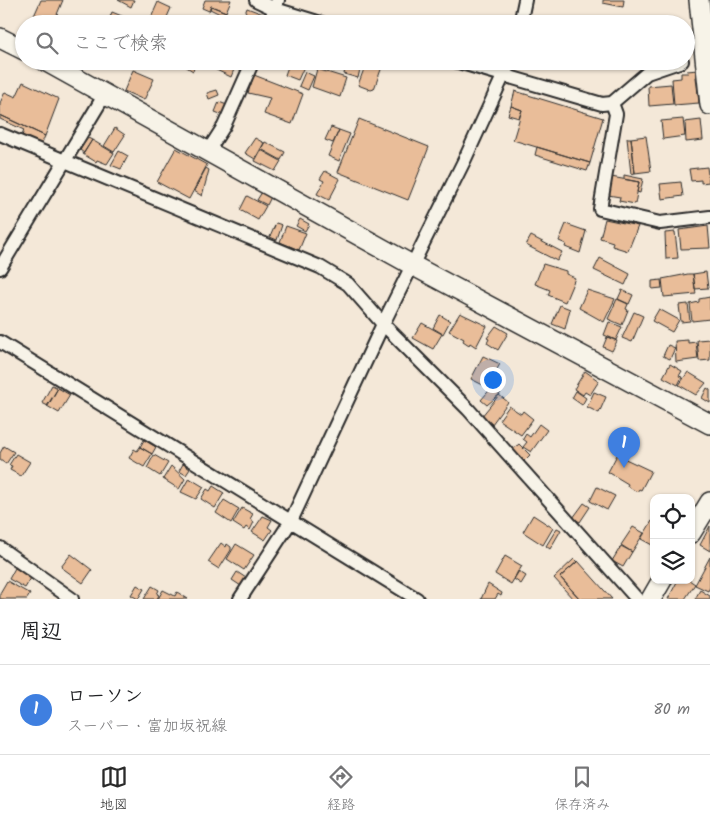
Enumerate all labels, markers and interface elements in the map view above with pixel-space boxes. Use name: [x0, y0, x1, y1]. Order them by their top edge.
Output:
search box: [15, 15, 695, 70]
icon: search: [33, 29, 61, 57]
text: ここで検索: [73, 29, 168, 59]
your location: [480, 367, 506, 393]
pin: 1: [608, 427, 640, 468]
map controls: [650, 494, 695, 584]
button: locate: [650, 494, 695, 539]
button: layers: [650, 539, 695, 584]
text: 周辺: [20, 616, 62, 649]
text: ローソン: [67, 682, 143, 712]
text: 1: [34, 697, 38, 722]
text: 80 m: [653, 697, 690, 722]
text: スーパー · 富加坂祝線: [67, 714, 227, 739]
tab: 地図: [100, 763, 128, 816]
tab: 経路: [327, 763, 355, 816]
tab: 保存済み: [554, 763, 610, 816]

